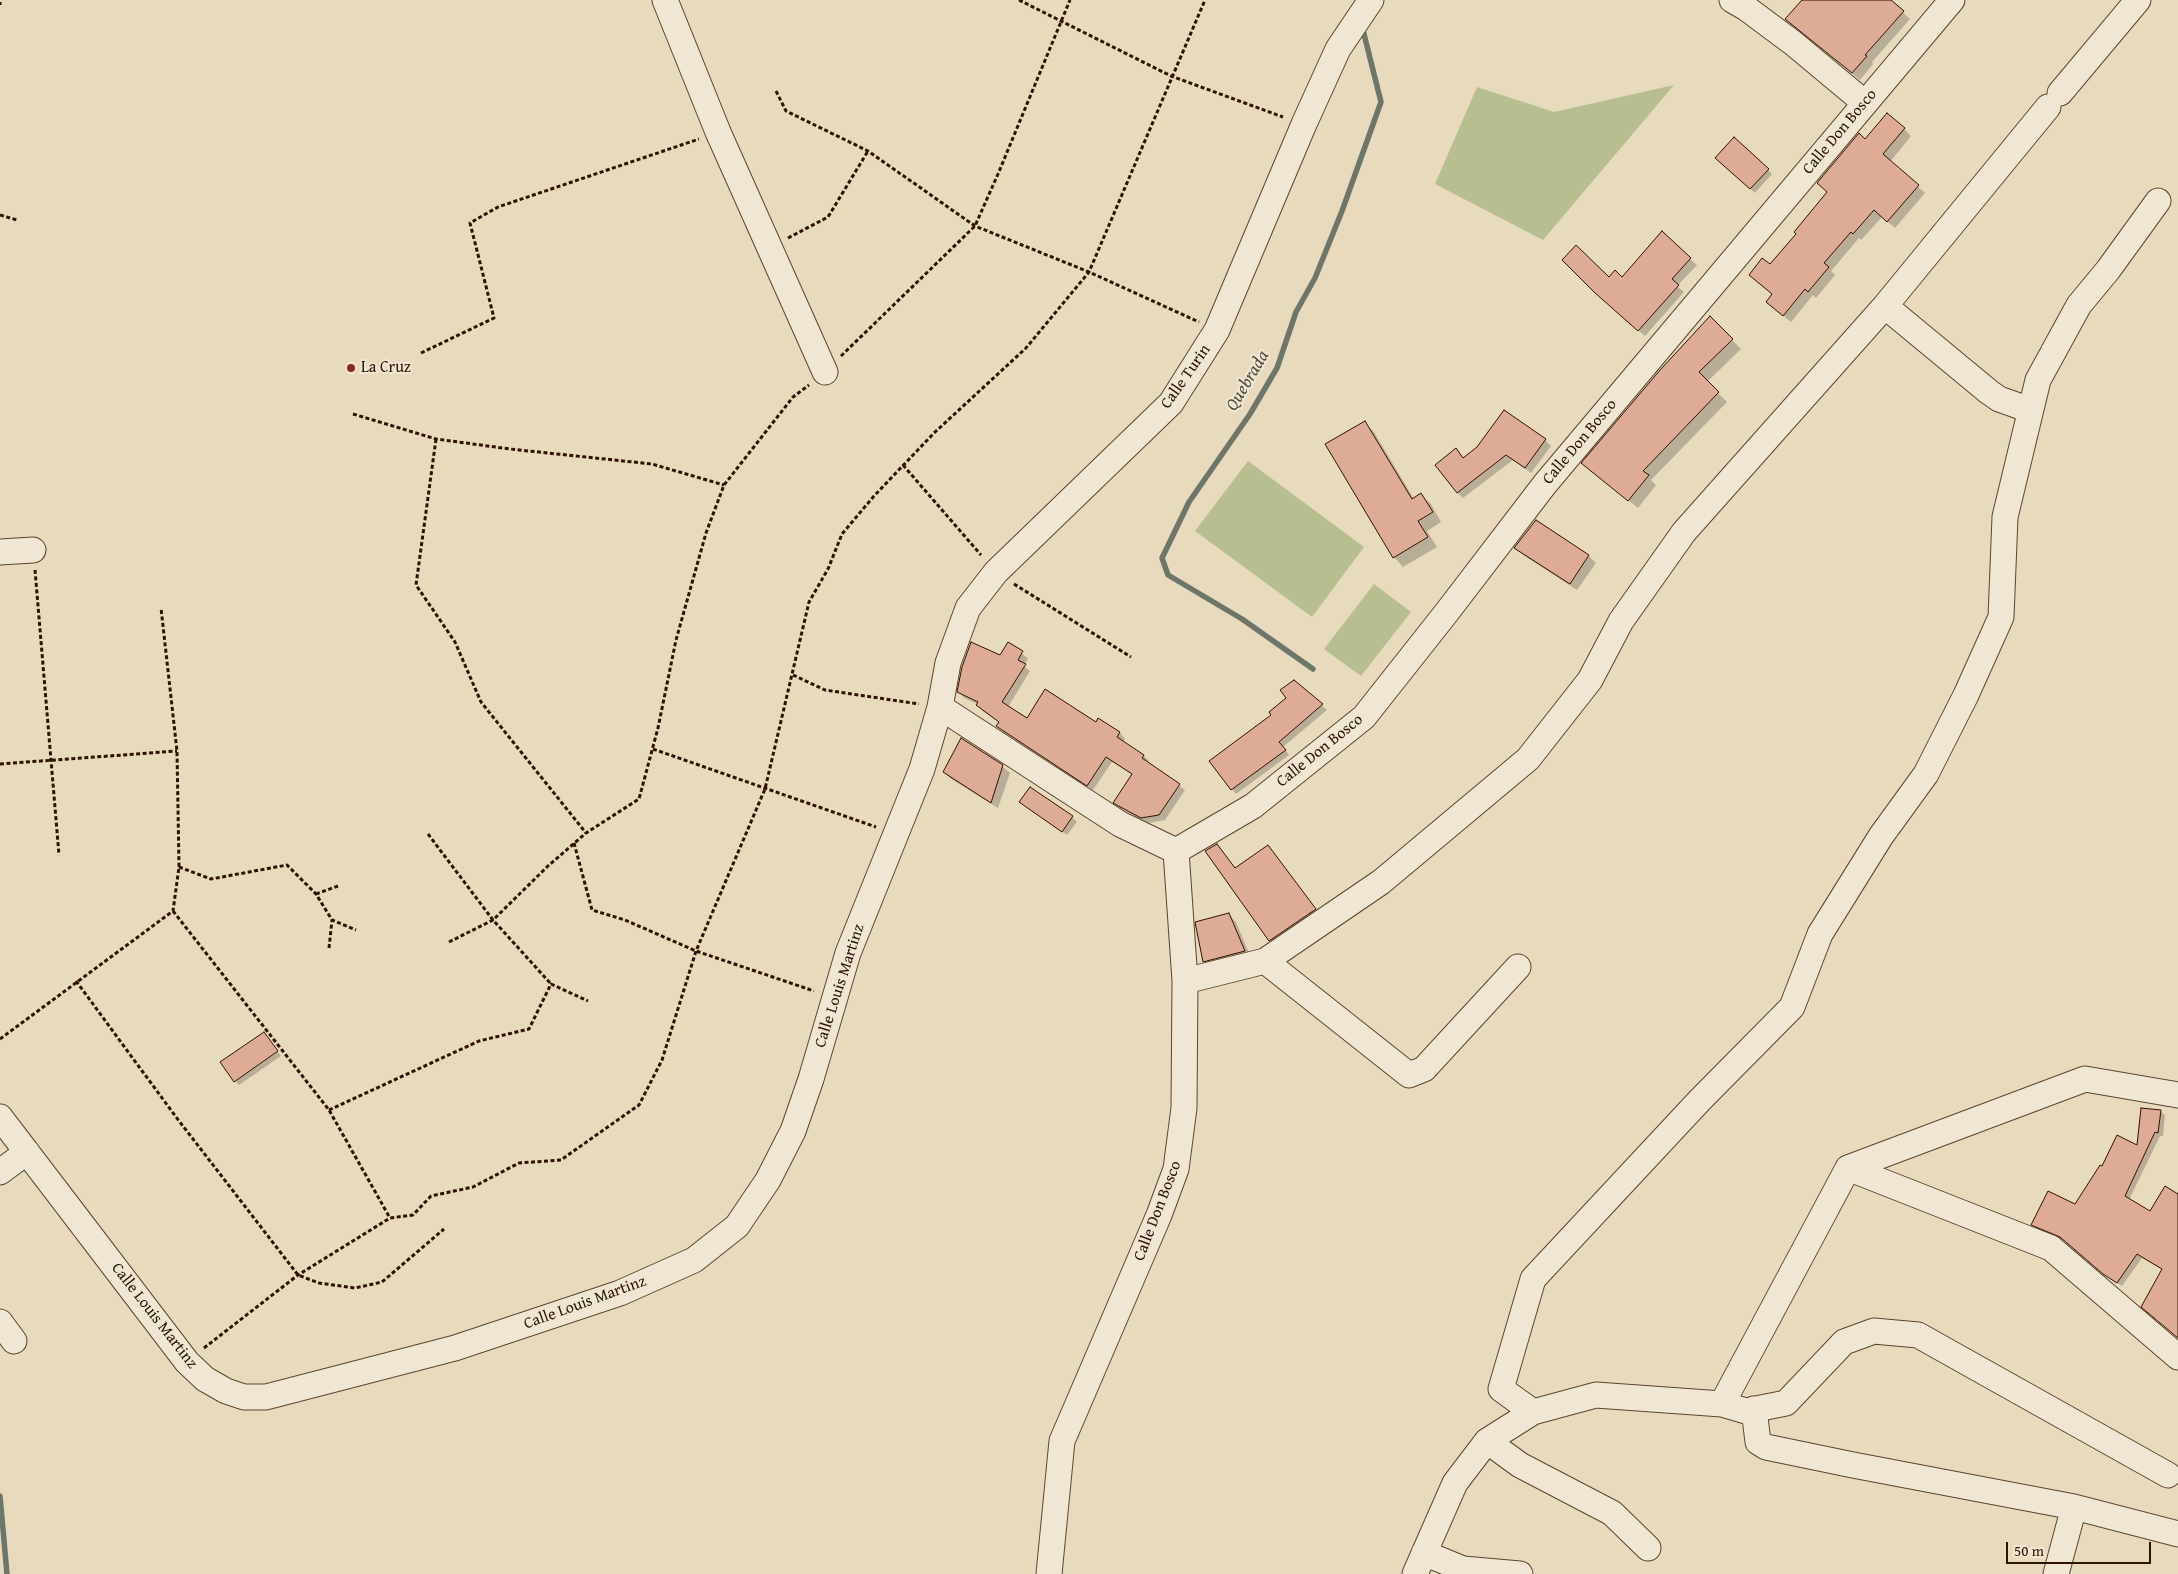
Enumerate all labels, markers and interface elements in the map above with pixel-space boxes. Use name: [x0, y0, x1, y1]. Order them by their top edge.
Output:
street label: Calle Don Bosco: [1799, 85, 1881, 179]
street label: Calle Turin: [1157, 341, 1215, 413]
water label: Quebrada: [1222, 347, 1274, 415]
place label: La Cruz: [361, 358, 411, 378]
marker: La Cruz: [345, 362, 357, 374]
street label: Calle Don Bosco: [1539, 395, 1621, 489]
street label: Calle Don Bosco: [1273, 710, 1367, 792]
street label: Calle Louis Martinz: [811, 922, 869, 1050]
street label: Calle Don Bosco: [1130, 1158, 1186, 1264]
street label: Calle Louis Martinz: [107, 1259, 201, 1373]
street label: Calle Louis Martinz: [521, 1272, 649, 1334]
scale bar: [2008, 1532, 2153, 1564]
text: 50 m: [2014, 1540, 2044, 1561]

